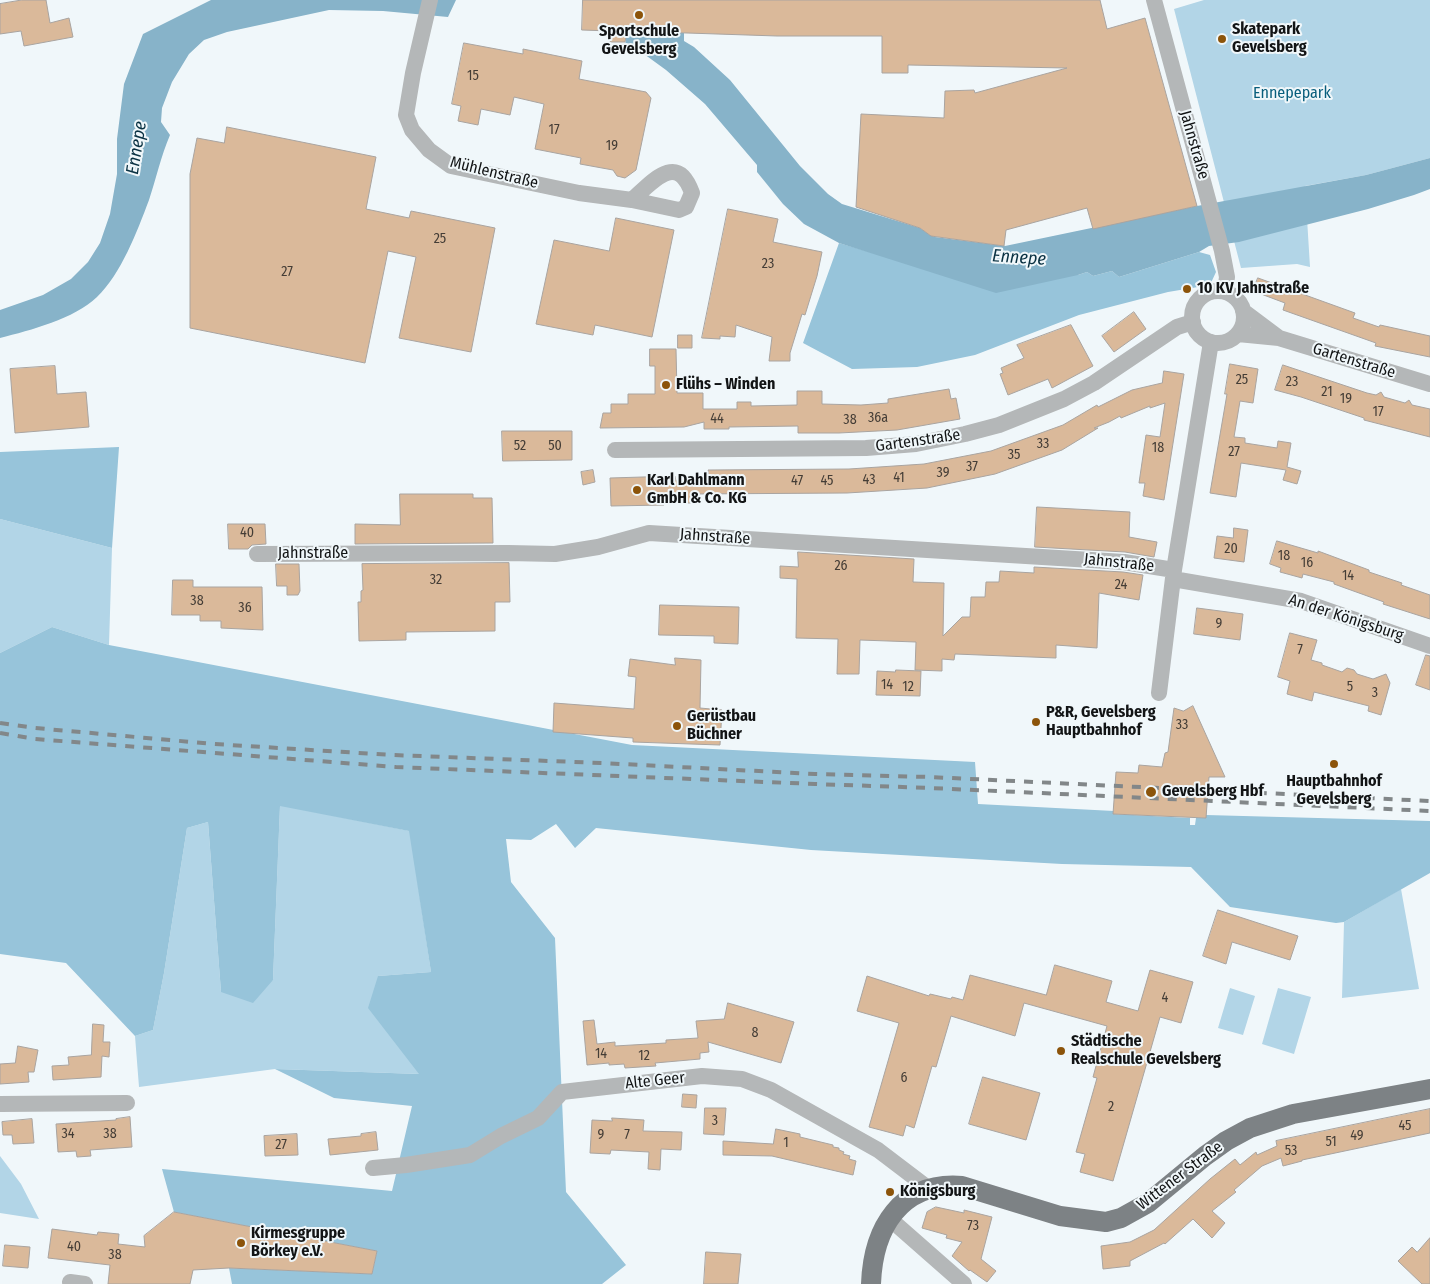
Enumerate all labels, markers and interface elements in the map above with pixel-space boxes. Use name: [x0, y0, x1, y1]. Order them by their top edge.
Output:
marker: Sportschule Gevelsberg: [633, 9, 645, 21]
place label: Skatepark Gevelsberg: [1232, 20, 1307, 58]
place label: Sportschule Gevelsberg: [599, 22, 679, 60]
marker: Skatepark Gevelsberg: [1216, 33, 1228, 45]
house number: 15: [467, 68, 479, 84]
park label: Ennepepark: [1253, 84, 1331, 104]
street label: Jahnstraße: [1175, 108, 1213, 182]
water label: Ennepe: [122, 120, 152, 176]
house number: 17: [548, 122, 560, 138]
house number: 19: [606, 138, 618, 154]
street label: Mühlenstraße: [448, 153, 540, 193]
house number: 25: [434, 231, 446, 247]
water label: Ennepe: [991, 245, 1047, 271]
house number: 23: [762, 256, 774, 272]
house number: 27: [281, 264, 293, 280]
place label: 10 KV Jahnstraße: [1197, 279, 1309, 299]
marker: 10 KV Jahnstraße: [1181, 283, 1193, 295]
street label: Gartenstraße: [1310, 339, 1398, 383]
house number: 25: [1236, 372, 1248, 388]
house number: 23: [1286, 374, 1298, 390]
place label: Flühs – Winden: [676, 375, 775, 395]
marker: Flühs – Winden: [660, 379, 672, 391]
house number: 21: [1321, 384, 1333, 400]
house number: 19: [1340, 391, 1352, 407]
house number: 17: [1372, 404, 1384, 420]
house number: 36a: [868, 410, 888, 426]
house number: 44: [710, 411, 724, 427]
house number: 38: [843, 412, 857, 428]
street label: Gartenstraße: [874, 426, 962, 456]
house number: 33: [1037, 436, 1049, 452]
house number: 52: [514, 438, 526, 454]
house number: 50: [548, 438, 562, 454]
house number: 18: [1152, 440, 1164, 456]
house number: 27: [1228, 444, 1240, 460]
house number: 35: [1008, 447, 1020, 463]
house number: 37: [966, 459, 978, 475]
house number: 39: [937, 465, 949, 481]
house number: 41: [893, 470, 905, 486]
place label: Karl Dahlmann GmbH & Co. KG: [647, 471, 747, 509]
house number: 43: [863, 472, 875, 488]
house number: 47: [791, 473, 803, 489]
house number: 45: [820, 473, 834, 489]
marker: Karl Dahlmann GmbH & Co. KG: [631, 484, 643, 496]
house number: 40: [240, 525, 254, 541]
street label: Jahnstraße: [679, 525, 751, 549]
house number: 20: [1224, 541, 1238, 557]
street label: Jahnstraße: [278, 544, 348, 564]
house number: 18: [1278, 548, 1290, 564]
street label: Jahnstraße: [1083, 550, 1155, 576]
house number: 16: [1301, 555, 1313, 571]
house number: 26: [834, 558, 848, 574]
house number: 14: [1342, 568, 1354, 584]
house number: 32: [430, 572, 442, 588]
house number: 24: [1115, 577, 1127, 593]
street label: An der Königsburg: [1286, 590, 1406, 646]
house number: 38: [190, 593, 204, 609]
house number: 36: [238, 600, 252, 616]
house number: 9: [1216, 616, 1222, 632]
house number: 7: [1297, 642, 1303, 658]
house number: 14: [881, 677, 893, 693]
house number: 12: [902, 679, 914, 695]
house number: 5: [1347, 679, 1353, 695]
house number: 3: [1372, 685, 1378, 701]
place label: P&R, Gevelsberg Hauptbahnhof: [1046, 703, 1156, 741]
place label: Gerüstbau Büchner: [687, 707, 756, 745]
marker: P&R, Gevelsberg Hauptbahnhof: [1030, 716, 1042, 728]
house number: 33: [1176, 717, 1188, 733]
marker: Gerüstbau Büchner: [671, 720, 683, 732]
marker: Hauptbahnhof Gevelsberg: [1328, 758, 1340, 770]
place label: Hauptbahnhof Gevelsberg: [1286, 772, 1382, 810]
place label: Gevelsberg Hbf: [1162, 782, 1264, 802]
marker: Gevelsberg Hbf: [1144, 785, 1158, 799]
house number: 4: [1162, 990, 1168, 1006]
house number: 8: [752, 1025, 758, 1041]
place label: Städtische Realschule Gevelsberg: [1071, 1032, 1221, 1070]
marker: Städtische Realschule Gevelsberg: [1055, 1045, 1067, 1057]
house number: 14: [595, 1046, 607, 1062]
house number: 12: [638, 1048, 650, 1064]
street label: Alte Geer: [624, 1068, 686, 1094]
house number: 6: [901, 1070, 907, 1086]
house number: 2: [1108, 1099, 1114, 1115]
house number: 3: [712, 1113, 718, 1129]
house number: 45: [1398, 1118, 1412, 1134]
house number: 34: [61, 1126, 75, 1142]
house number: 38: [103, 1126, 117, 1142]
house number: 9: [598, 1127, 604, 1143]
house number: 7: [624, 1127, 630, 1143]
house number: 49: [1350, 1128, 1364, 1144]
house number: 51: [1325, 1134, 1337, 1150]
house number: 1: [783, 1135, 789, 1151]
house number: 27: [275, 1137, 287, 1153]
street label: Wittener Straße: [1133, 1138, 1227, 1214]
house number: 53: [1285, 1143, 1297, 1159]
place label: Königsburg: [900, 1182, 976, 1202]
marker: Königsburg: [884, 1186, 896, 1198]
house number: 73: [967, 1218, 979, 1234]
place label: Kirmesgruppe Börkey e.V.: [251, 1224, 345, 1262]
marker: Kirmesgruppe Börkey e.V.: [235, 1237, 247, 1249]
house number: 40: [67, 1239, 81, 1255]
house number: 38: [108, 1247, 122, 1263]

